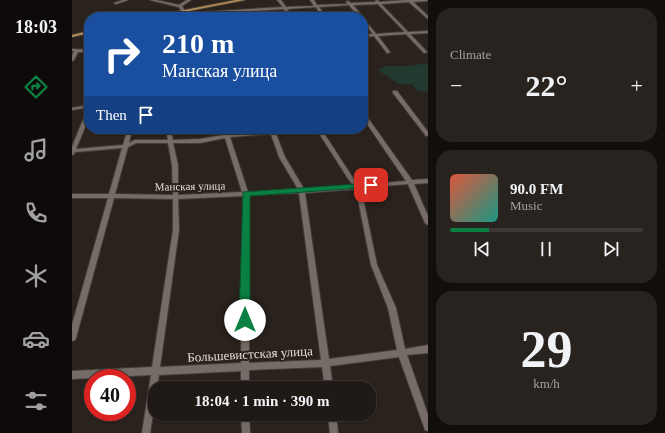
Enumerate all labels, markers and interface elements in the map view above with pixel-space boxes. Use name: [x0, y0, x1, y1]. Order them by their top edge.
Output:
text: 18:03: [15, 17, 57, 37]
icon: right: [96, 28, 148, 80]
text: 210 m: [162, 28, 234, 59]
text: Climate: [450, 47, 491, 62]
text: Манская улица: [162, 61, 277, 81]
text: 22°: [526, 69, 568, 102]
icon: directions: [22, 73, 50, 101]
text: −: [450, 73, 462, 98]
text: +: [631, 73, 643, 98]
icon: arrive: [135, 104, 157, 126]
text: Then: [96, 107, 127, 123]
icon: music: [22, 136, 50, 164]
pin: [354, 168, 388, 202]
icon: arrive: [360, 174, 382, 196]
street label: Манская улица: [155, 179, 225, 193]
text: 90.0 FM: [510, 181, 563, 197]
text: Music: [510, 198, 543, 213]
icon: phone: [22, 199, 50, 227]
icon: previous: [471, 238, 493, 260]
icon: pause: [535, 238, 557, 260]
icon: next: [600, 238, 622, 260]
icon: climate: [22, 262, 50, 290]
position arrow: [224, 299, 266, 341]
text: 29: [521, 321, 573, 378]
icon: car: [22, 325, 50, 353]
street label: Большевистская улица: [187, 343, 313, 365]
speed limit sign: 40: [84, 369, 136, 421]
text: km/h: [533, 376, 560, 391]
icon: filters: [22, 387, 50, 415]
text: 18:04 · 1 min · 390 m: [195, 393, 330, 409]

